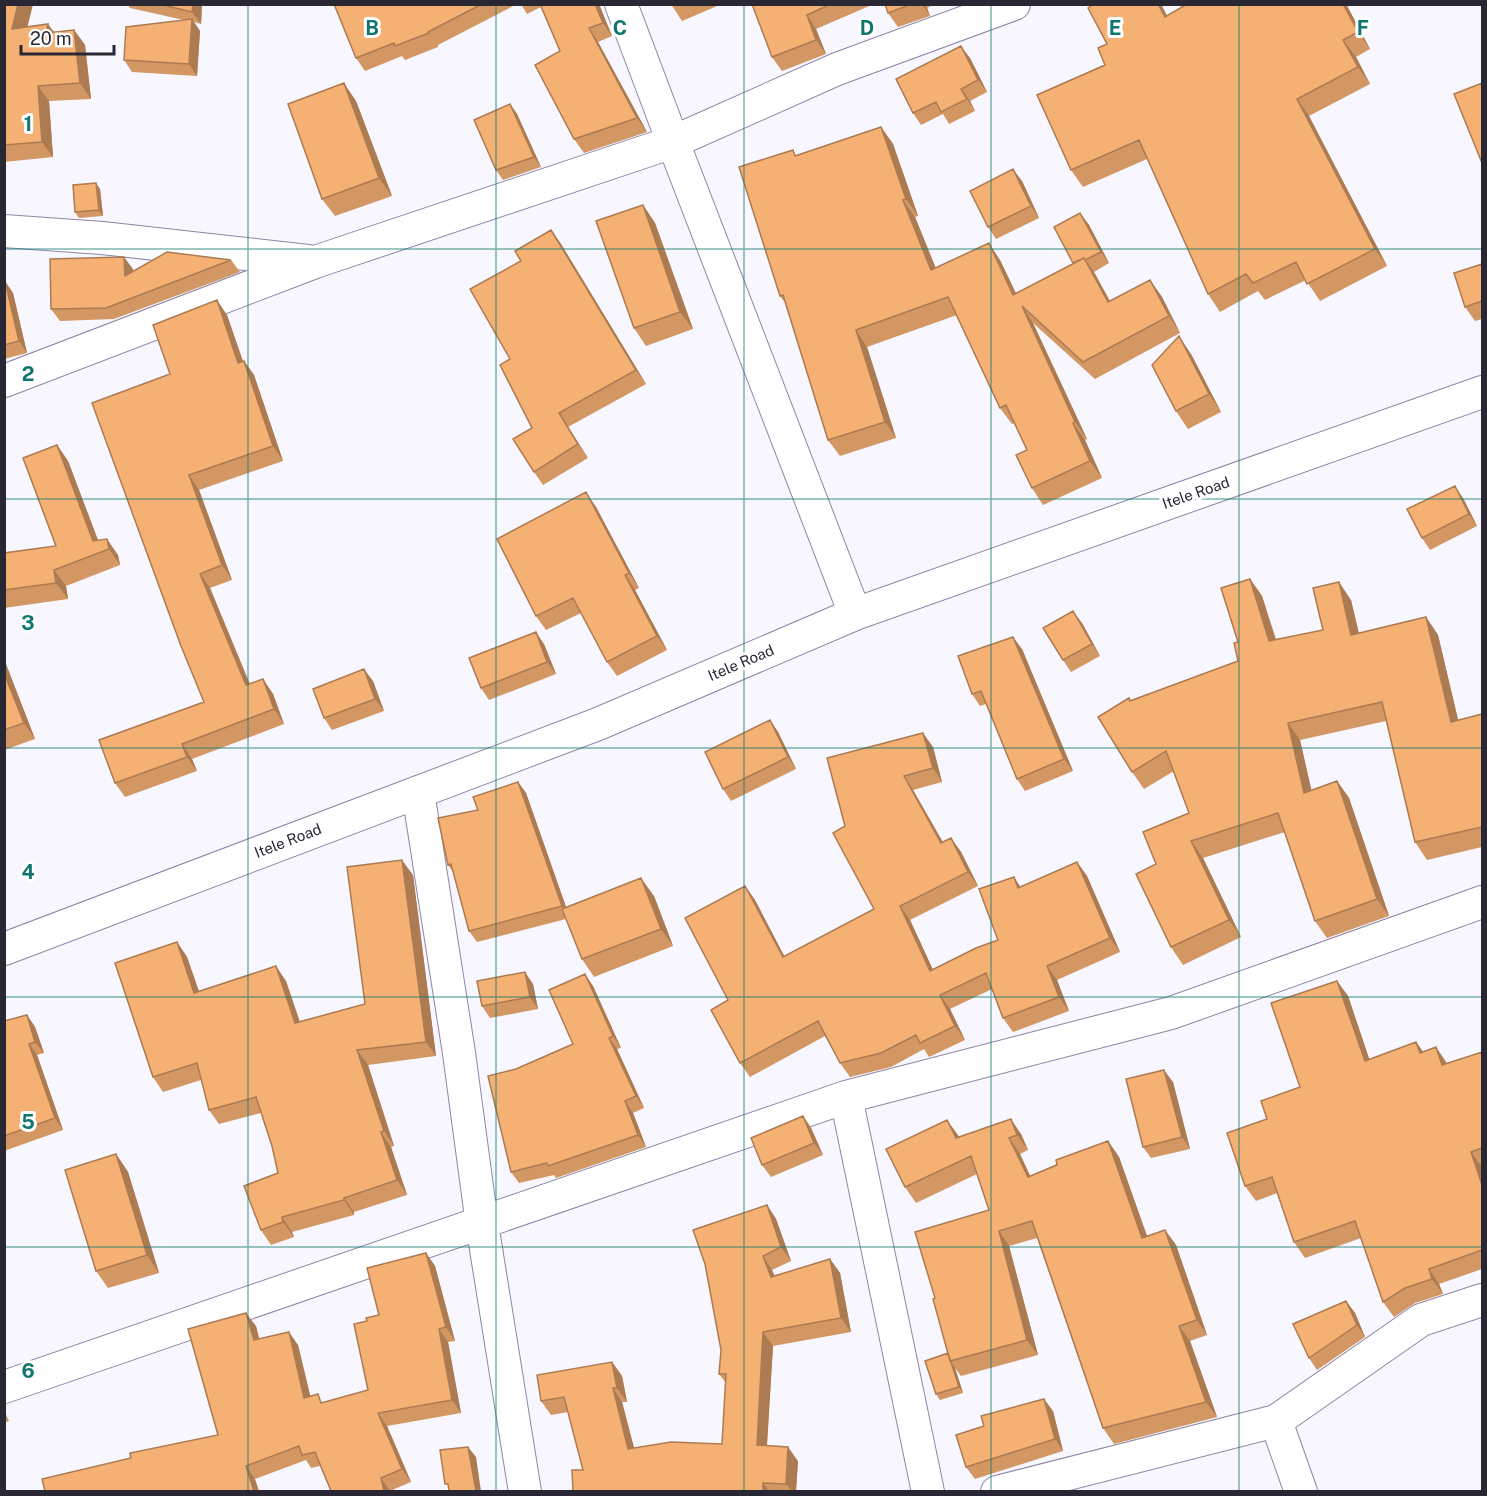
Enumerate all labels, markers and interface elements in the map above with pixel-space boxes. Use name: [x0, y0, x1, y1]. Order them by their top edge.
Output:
text: B: [365, 16, 379, 40]
text: C: [613, 16, 627, 40]
text: D: [860, 16, 874, 40]
text: E: [1109, 16, 1121, 40]
text: F: [1357, 16, 1369, 40]
scale bar: [21, 18, 114, 56]
text: 20 m: [30, 28, 72, 49]
text: 1: [24, 112, 32, 136]
text: 2: [22, 362, 34, 386]
street label: Itele Road: [1160, 473, 1232, 512]
text: 3: [21, 611, 35, 635]
street label: Itele Road: [705, 641, 776, 684]
street label: Itele Road: [252, 820, 324, 861]
text: 4: [21, 860, 35, 884]
text: 5: [21, 1110, 35, 1134]
text: 6: [21, 1359, 35, 1383]

